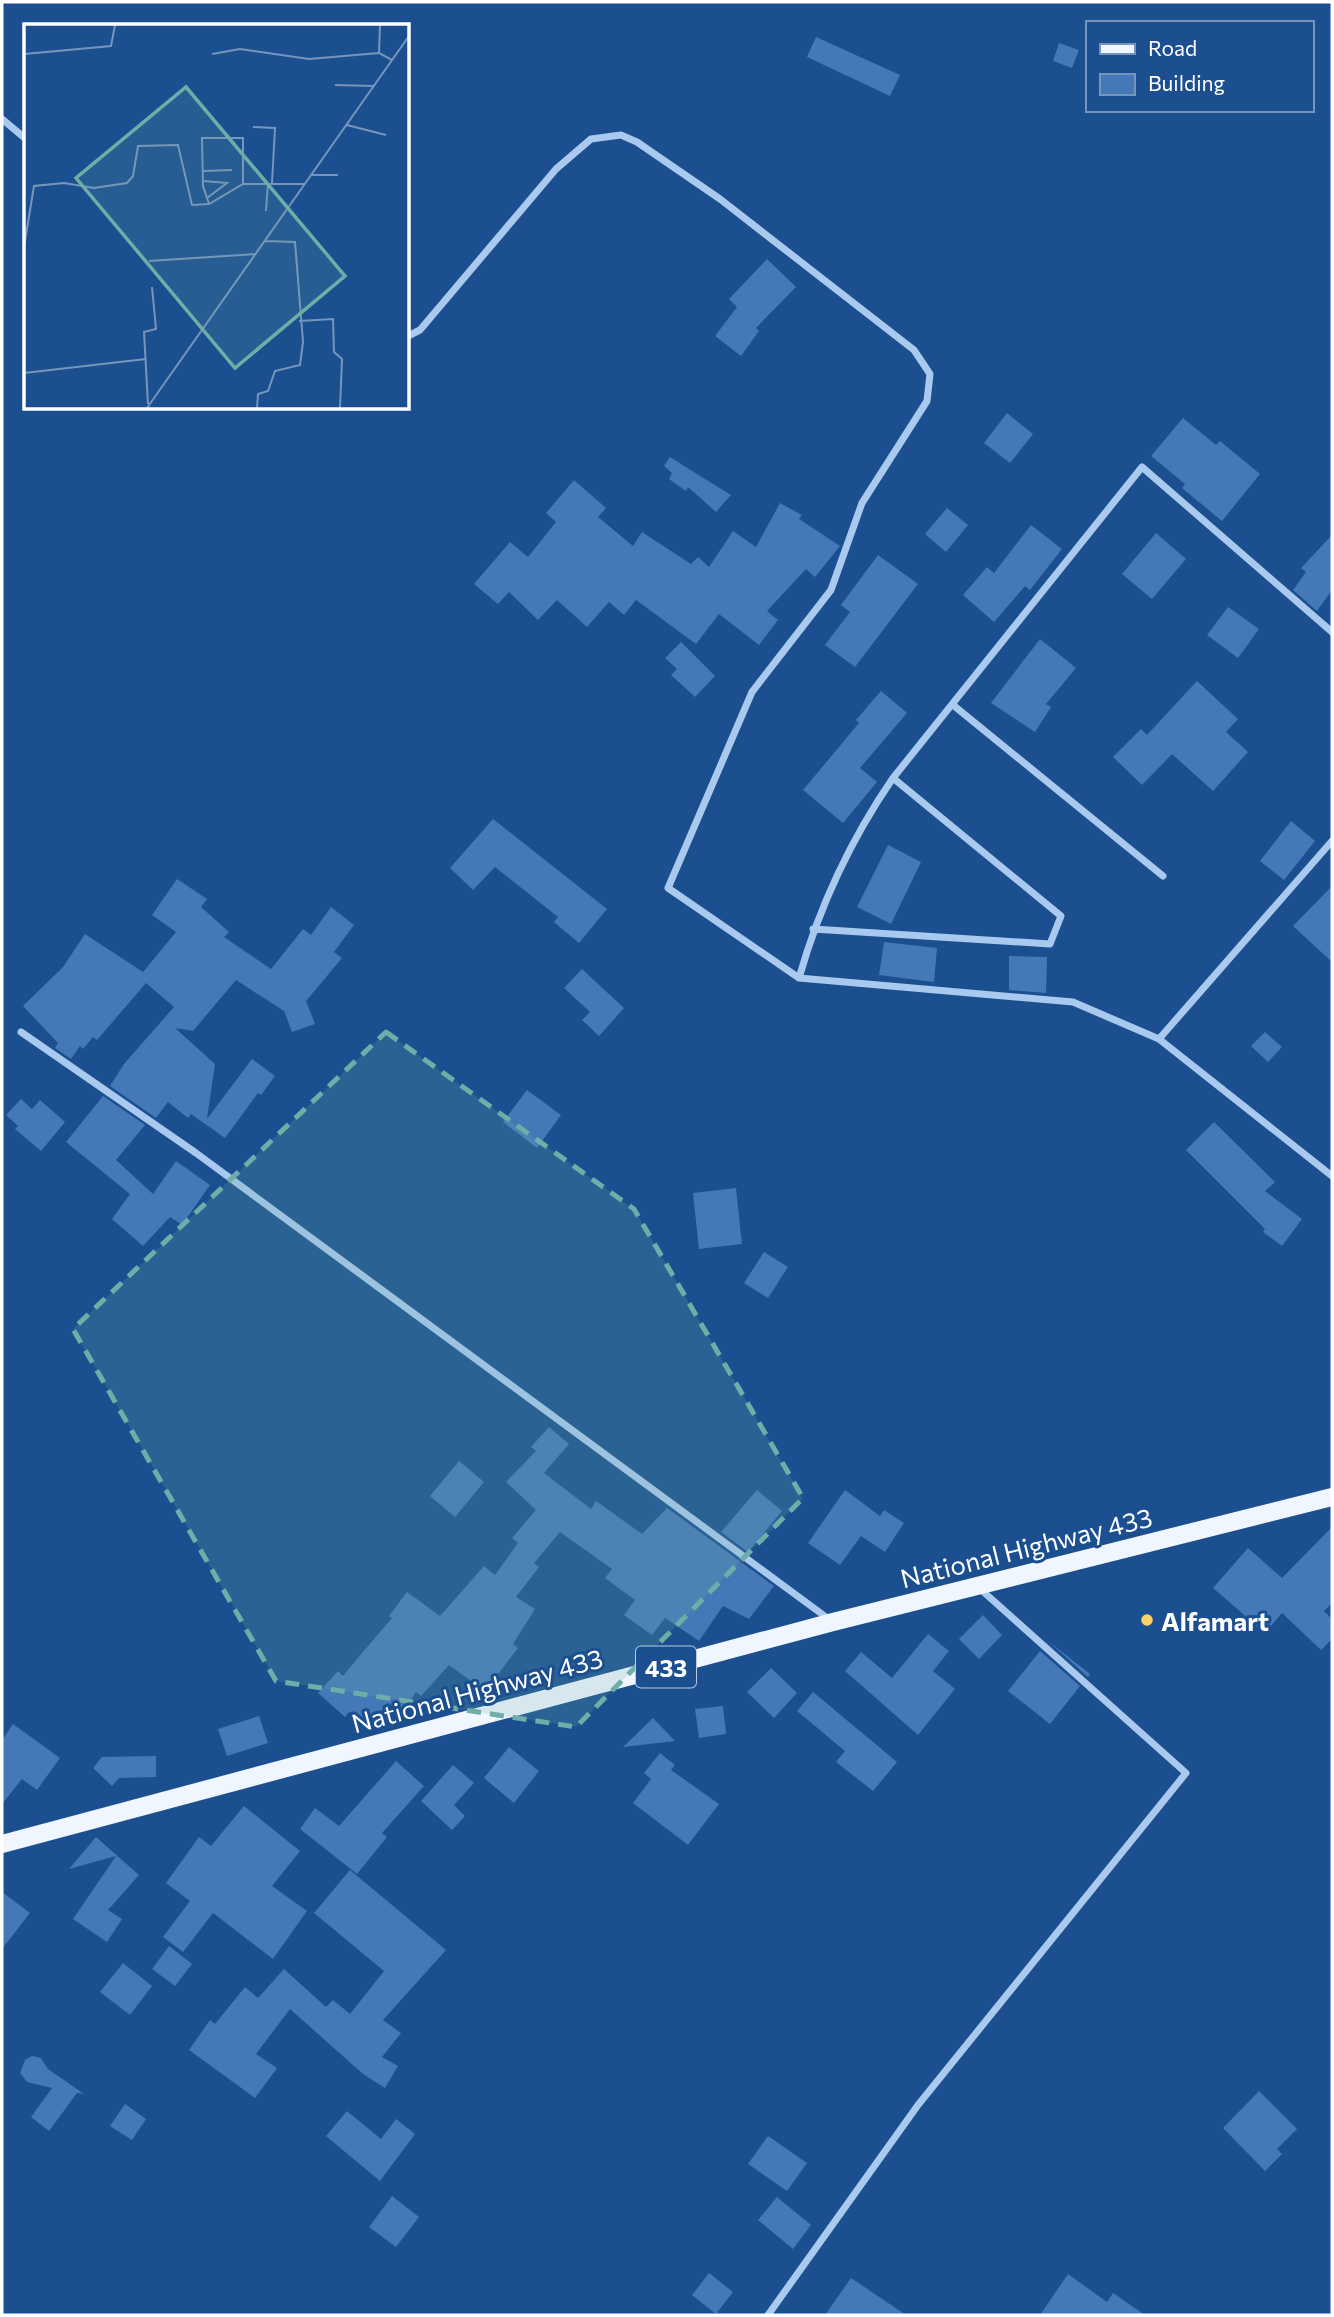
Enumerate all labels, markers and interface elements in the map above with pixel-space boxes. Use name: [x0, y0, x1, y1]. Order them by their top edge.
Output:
legend: [1086, 21, 1313, 112]
inset map: [24, 24, 410, 410]
text: Road: [1148, 35, 1197, 60]
text: Building: [1148, 70, 1225, 95]
street label: National Highway 433: [897, 1501, 1155, 1593]
place label: Alfamart: [1161, 1605, 1269, 1636]
marker: Alfamart: [1139, 1612, 1155, 1628]
street label: National Highway 433: [348, 1642, 606, 1738]
road number: 433: [636, 1646, 696, 1688]

